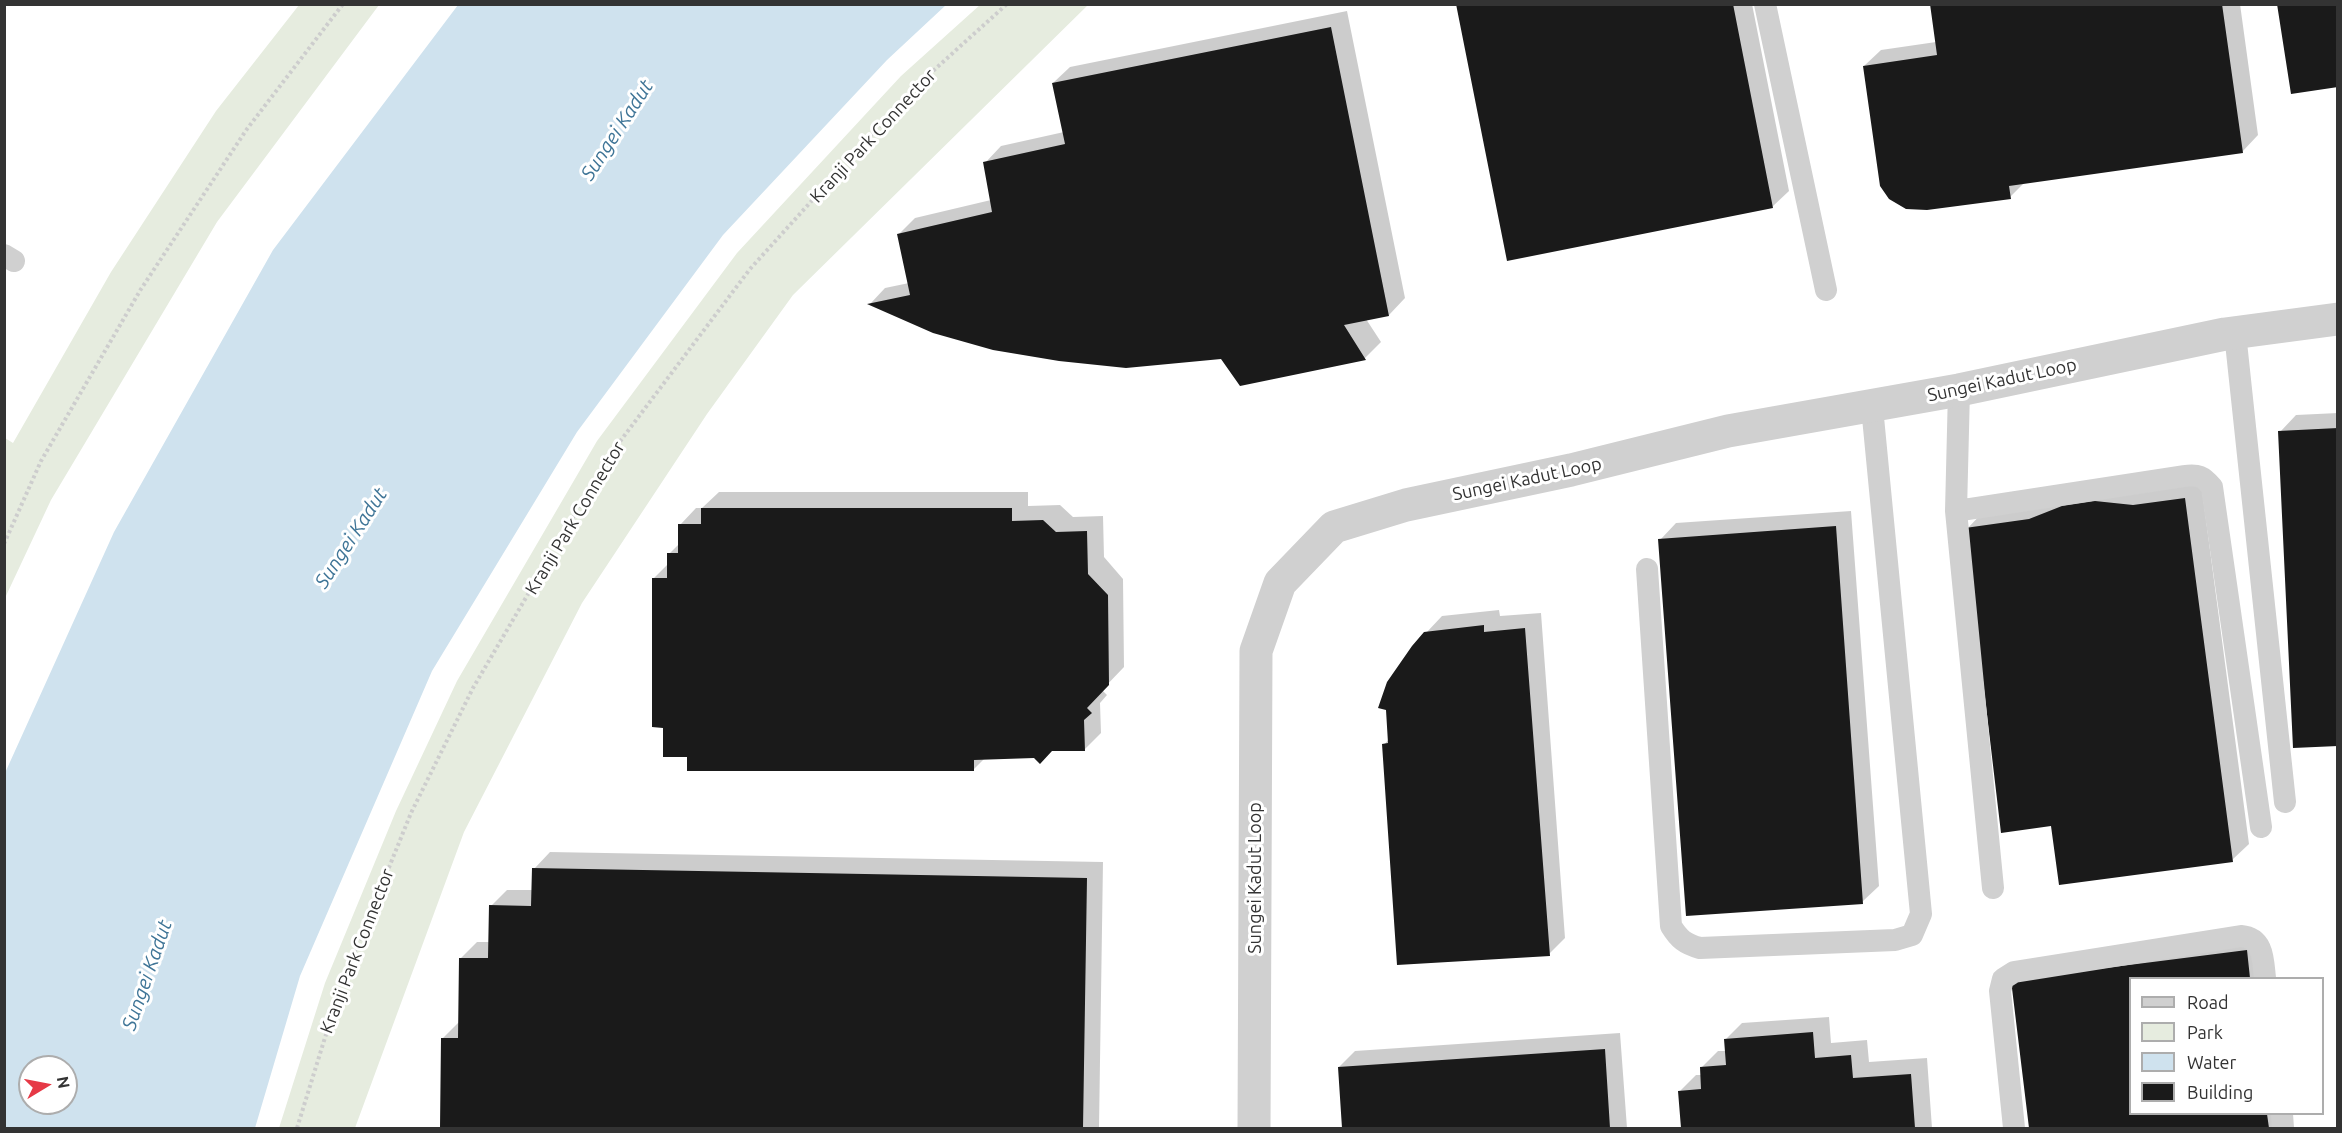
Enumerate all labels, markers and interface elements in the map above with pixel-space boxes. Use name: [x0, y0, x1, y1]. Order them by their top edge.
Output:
street label: Kranji Park Connector: [805, 65, 941, 207]
water label: Sungei Kadut: [576, 75, 658, 185]
street label: Sungei Kadut Loop: [1926, 354, 2078, 406]
street label: Kranji Park Connector: [521, 437, 629, 599]
street label: Sungei Kadut Loop: [1451, 453, 1603, 505]
water label: Sungei Kadut: [310, 483, 392, 593]
street label: Sungei Kadut Loop: [1244, 802, 1266, 954]
street label: Kranji Park Connector: [316, 866, 398, 1036]
water label: Sungei Kadut: [117, 917, 177, 1033]
legend: [2129, 977, 2324, 1115]
text: Road: [2187, 992, 2229, 1012]
text: Park: [2187, 1022, 2223, 1042]
text: Water: [2187, 1052, 2236, 1072]
north arrow: [18, 1055, 78, 1115]
text: N: [54, 1075, 74, 1090]
text: Building: [2187, 1082, 2253, 1102]

